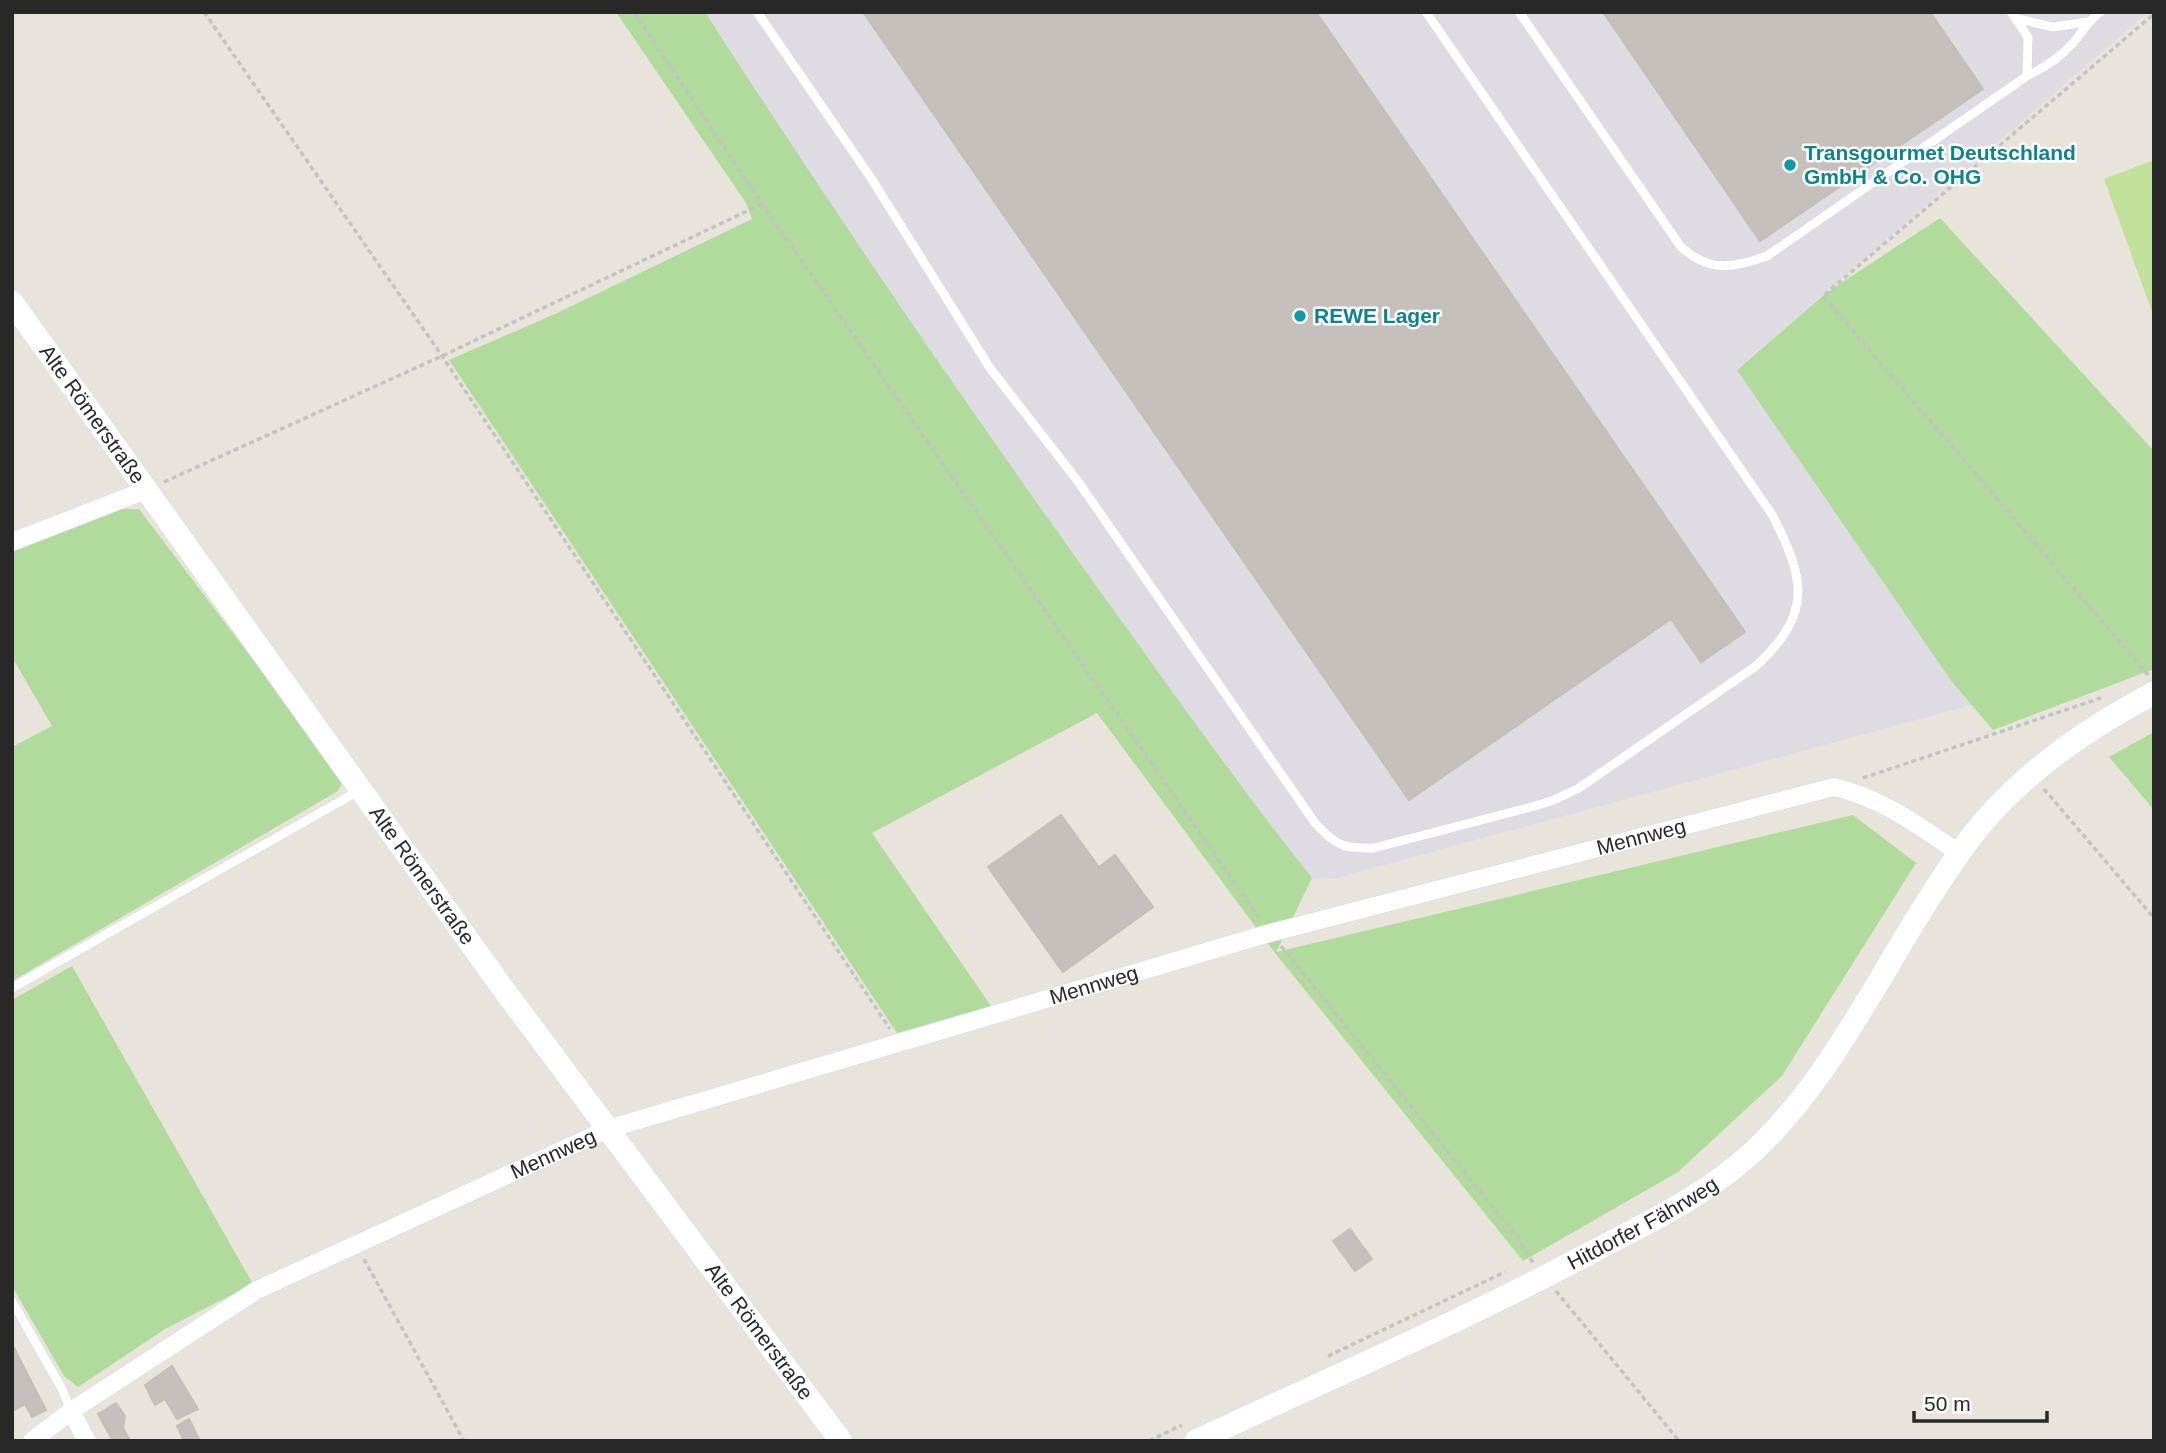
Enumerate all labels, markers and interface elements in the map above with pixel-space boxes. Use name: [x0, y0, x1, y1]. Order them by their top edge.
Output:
place label: Transgourmet Deutschland GmbH & Co. OHG: [1804, 141, 2076, 188]
marker: Transgourmet Deutschland GmbH & Co. OHG: [1782, 157, 1798, 173]
place label: REWE Lager: [1314, 304, 1440, 327]
marker: REWE Lager: [1292, 308, 1308, 324]
street label: Alte Römerstraße: [35, 340, 150, 488]
street label: Alte Römerstraße: [365, 802, 480, 949]
street label: Mennweg: [1594, 814, 1688, 859]
street label: Mennweg: [1047, 961, 1141, 1009]
street label: Mennweg: [507, 1124, 599, 1183]
street label: Hitdorfer Fährweg: [1563, 1172, 1722, 1274]
street label: Alte Römerstraße: [701, 1258, 818, 1404]
scale bar: [1914, 1380, 2047, 1424]
text: 50 m: [1924, 1392, 1971, 1415]

